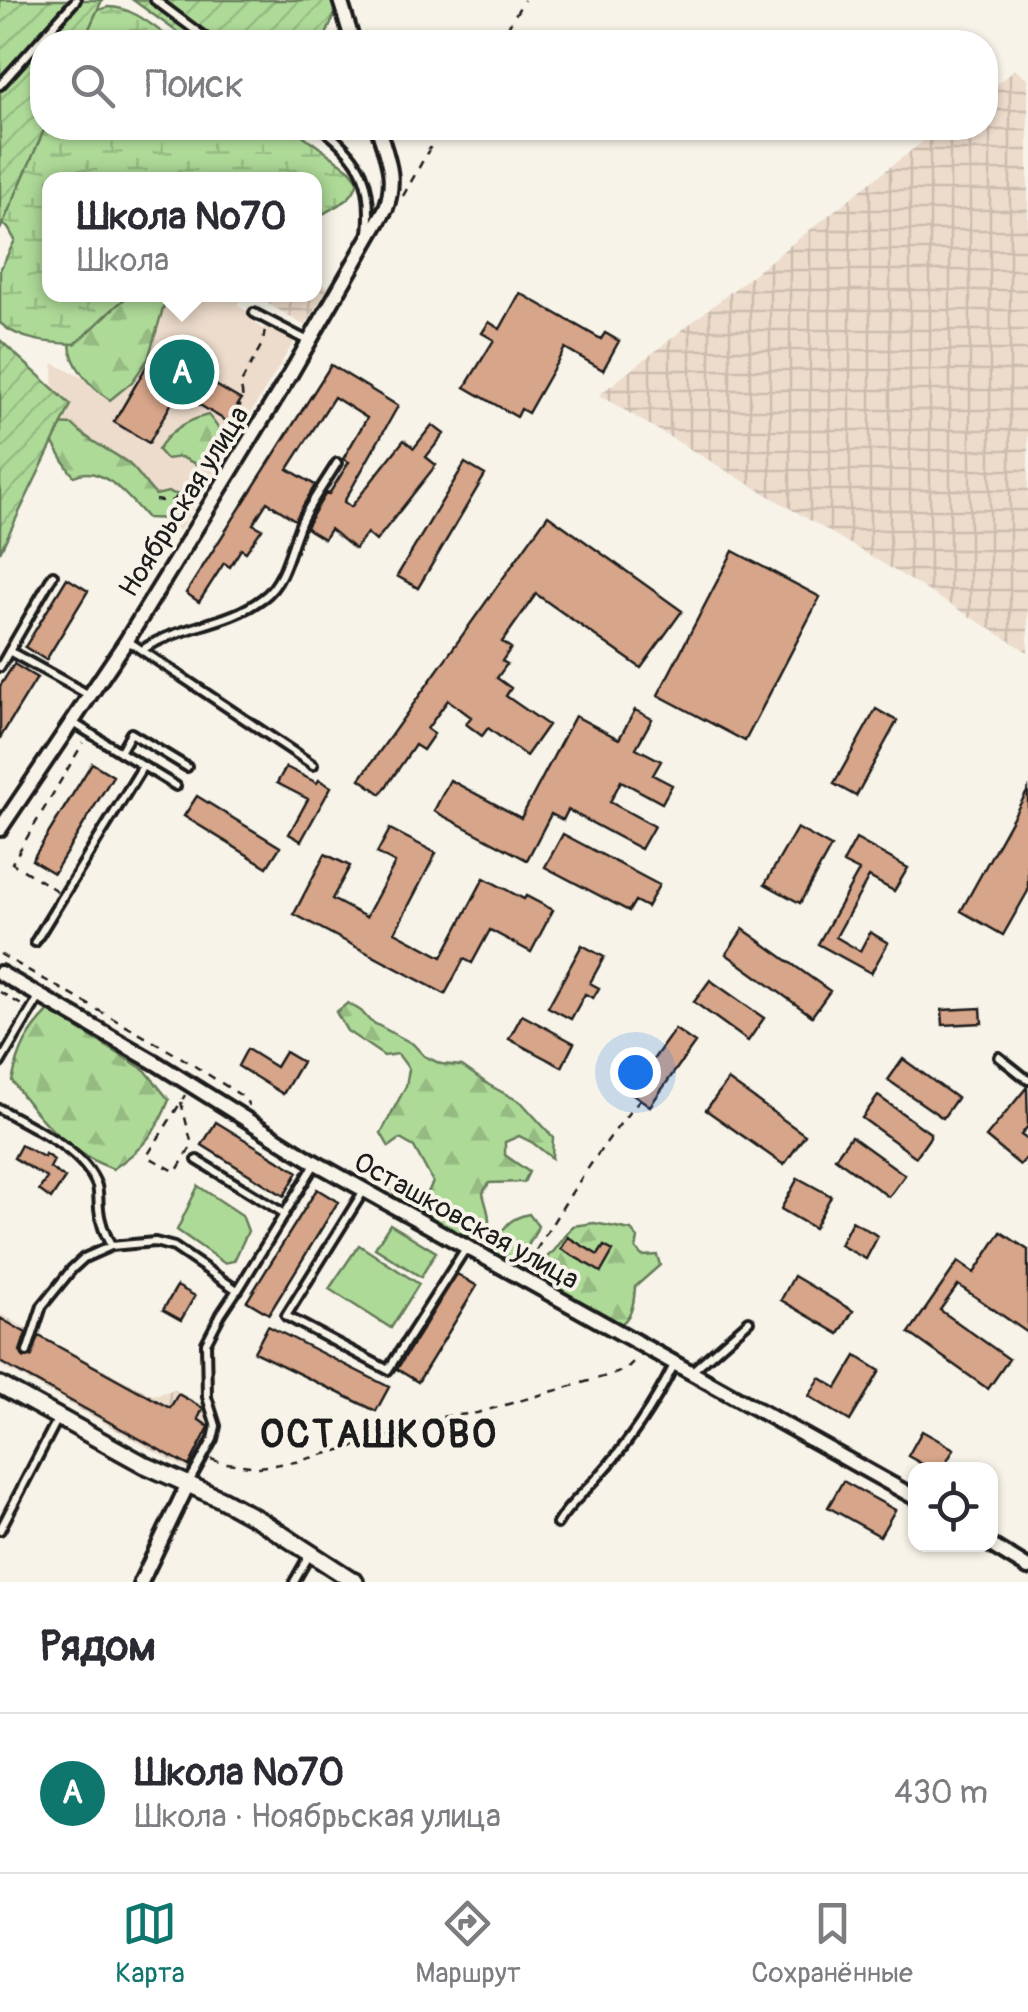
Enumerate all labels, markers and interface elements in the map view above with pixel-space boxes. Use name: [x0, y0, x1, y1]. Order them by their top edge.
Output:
search box: [30, 30, 998, 140]
icon: search: [65, 58, 120, 113]
text: Поиск: [145, 61, 244, 109]
popup: [42, 172, 322, 302]
text: Школа №70: [77, 193, 287, 241]
text: Школа: [77, 241, 169, 281]
pin: A: [150, 334, 214, 410]
street label: Ноябрьская улица: [111, 400, 257, 604]
your location: [610, 1047, 661, 1098]
street label: Осташковская улица: [347, 1145, 585, 1298]
district label: ОСТАШКОВО: [260, 1411, 498, 1459]
map controls: [908, 1462, 998, 1552]
button: locate: [908, 1462, 998, 1552]
text: Рядом: [40, 1621, 156, 1673]
text: Школа №70: [135, 1749, 344, 1797]
text: A: [62, 1773, 83, 1813]
text: 430 m: [894, 1773, 988, 1813]
text: Школа · Ноябрьская улица: [135, 1797, 501, 1837]
tab: Карта: [115, 1896, 185, 1991]
tab: Маршрут: [415, 1896, 521, 1991]
tab: Сохранённые: [751, 1896, 913, 1991]

